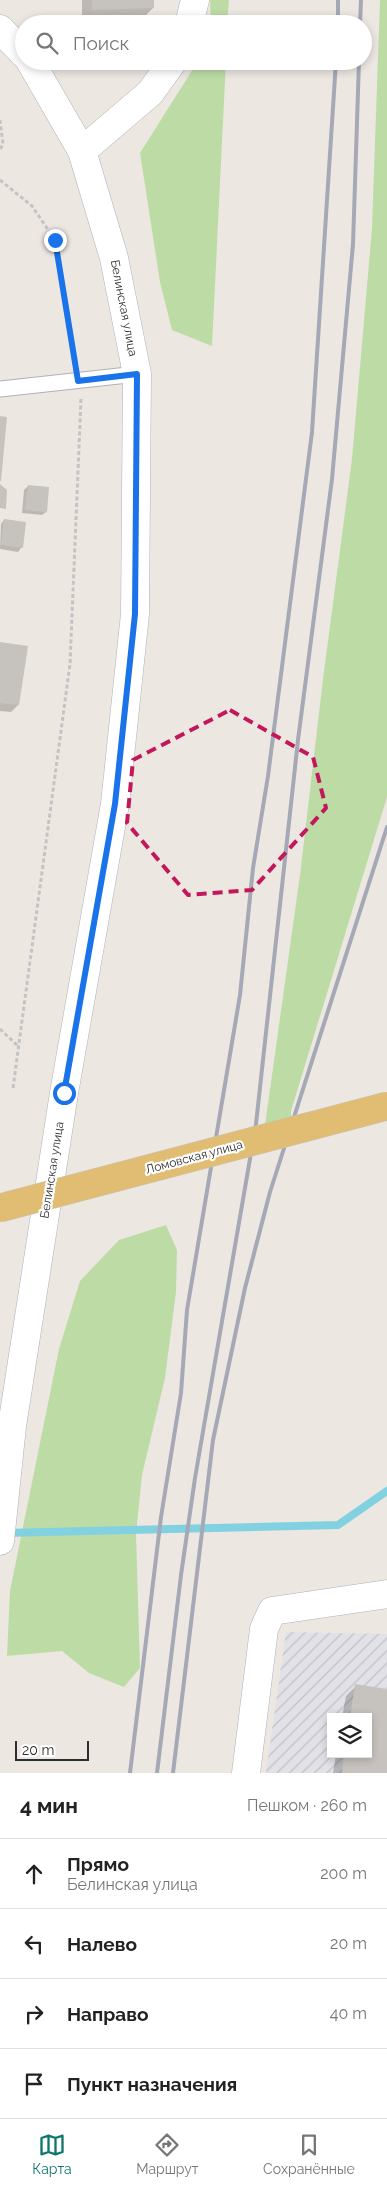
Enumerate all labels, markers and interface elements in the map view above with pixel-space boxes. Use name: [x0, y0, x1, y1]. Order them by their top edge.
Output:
search box: [15, 15, 372, 70]
icon: search: [33, 29, 61, 57]
text: Поиск: [73, 32, 129, 54]
route end: [44, 229, 67, 252]
street label: Белинская улица: [108, 259, 140, 357]
route start: [53, 1082, 76, 1105]
street label: Белинская улица: [37, 1120, 67, 1220]
street label: Ломовская улица: [144, 1137, 244, 1177]
map controls: [327, 1713, 372, 1758]
button: layers: [327, 1713, 372, 1758]
scale bar: [15, 1738, 89, 1761]
text: 20 m: [22, 1742, 54, 1758]
text: 4 мин: [20, 1793, 78, 1818]
text: Пешком · 260 m: [247, 1796, 367, 1815]
text: Прямо: [67, 1853, 129, 1875]
icon: ahead: [20, 1860, 48, 1888]
text: 200 m: [320, 1864, 367, 1883]
text: Белинская улица: [67, 1875, 198, 1894]
icon: left: [20, 1930, 48, 1958]
text: Налево: [67, 1933, 137, 1955]
text: 20 m: [330, 1934, 367, 1953]
icon: right: [20, 2000, 48, 2028]
text: Направо: [67, 2003, 148, 2025]
text: 40 m: [330, 2004, 367, 2023]
icon: arrive: [20, 2070, 48, 2098]
text: Пункт назначения: [67, 2073, 237, 2095]
tab: Карта: [32, 2131, 72, 2177]
tab: Маршрут: [136, 2131, 199, 2177]
tab: Сохранённые: [263, 2131, 355, 2177]

